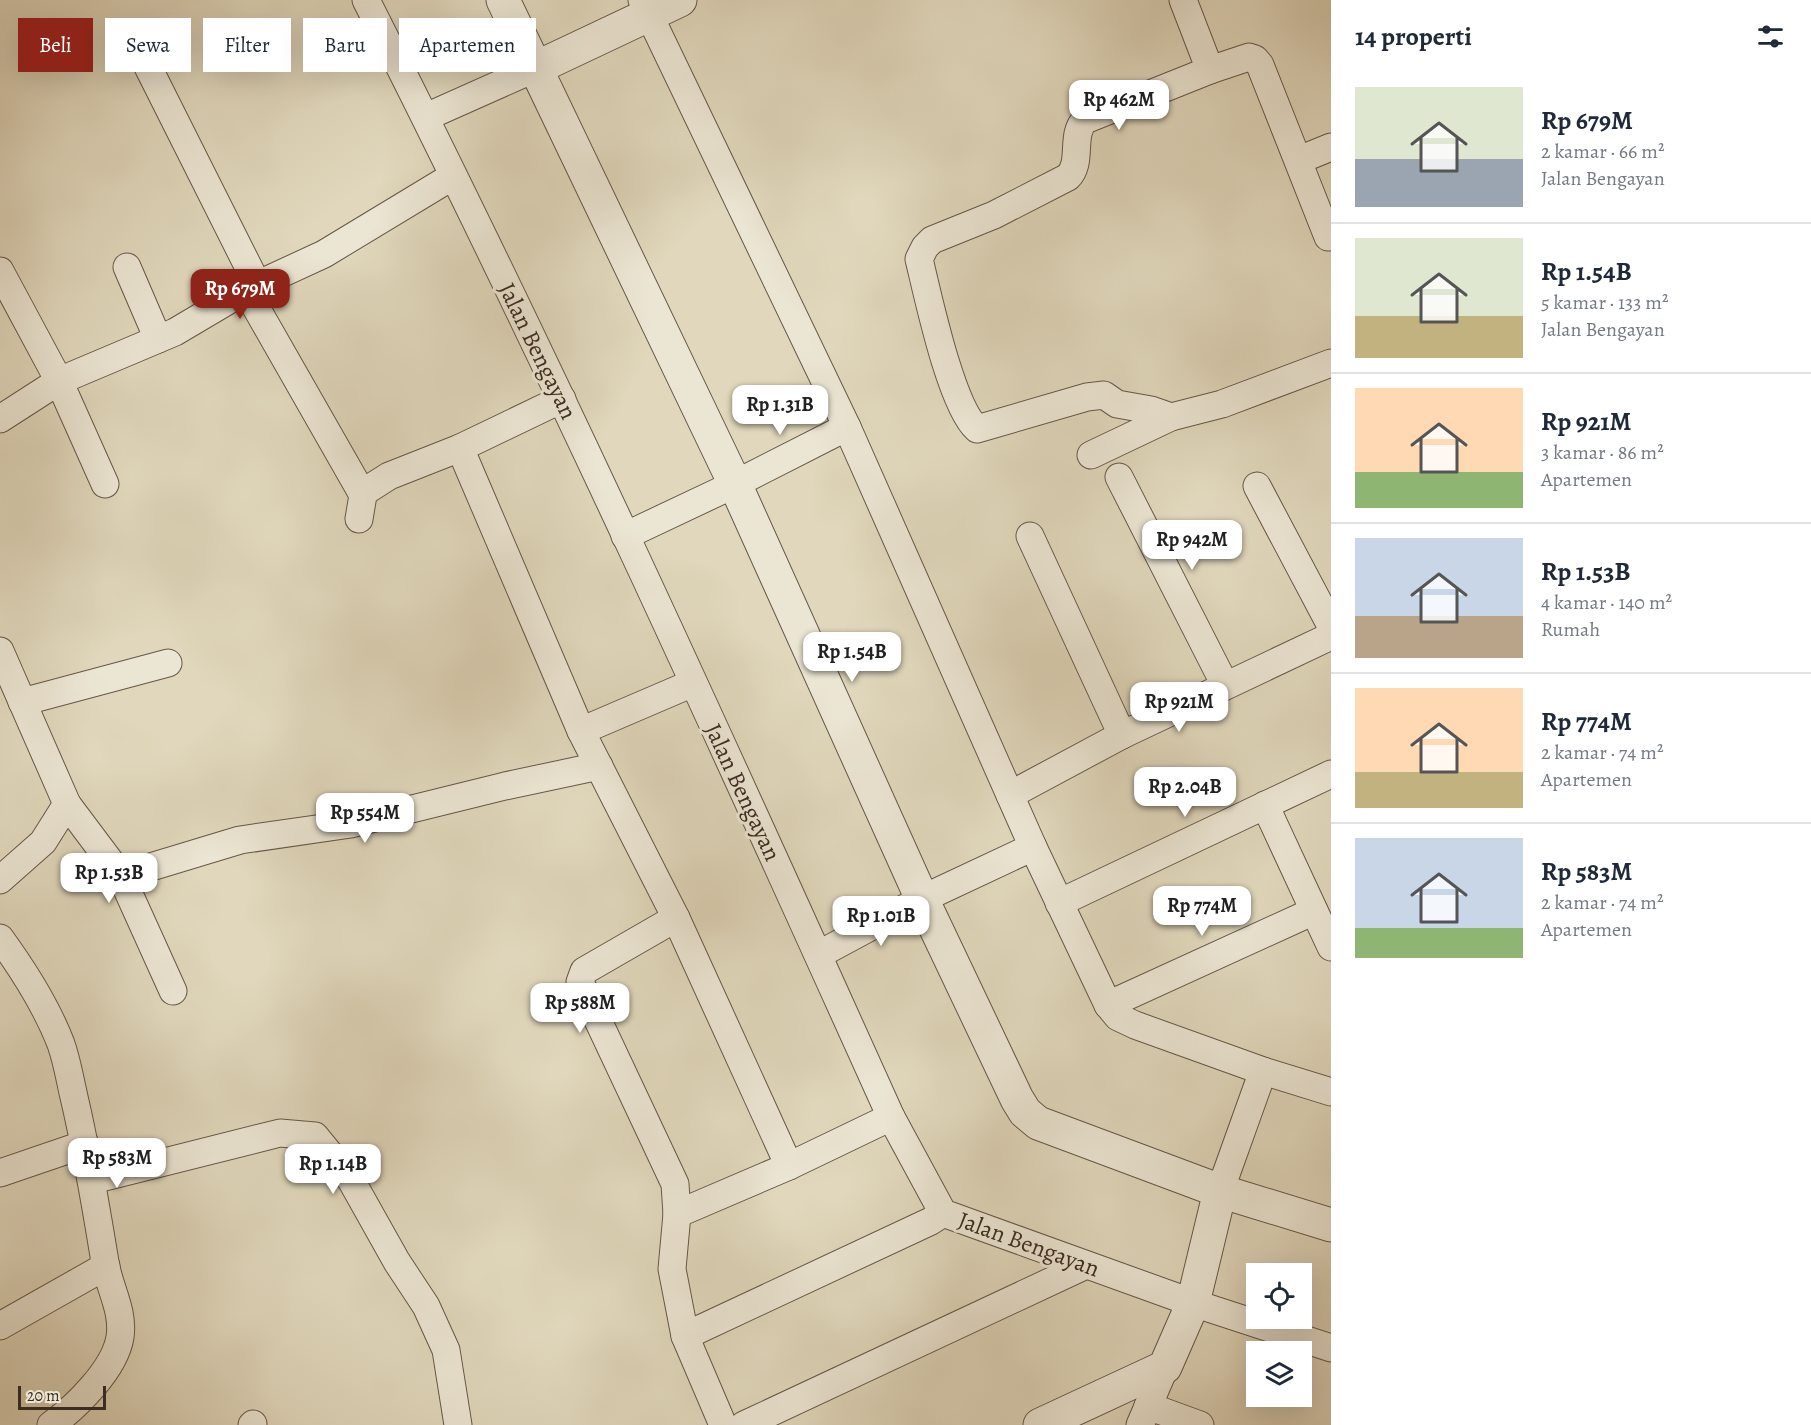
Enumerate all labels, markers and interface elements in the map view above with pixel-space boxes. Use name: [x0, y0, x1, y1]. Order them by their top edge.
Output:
chip: Beli: [18, 18, 93, 72]
chip: Sewa: [105, 18, 191, 72]
chip: Filter: [203, 18, 291, 72]
chip: Baru: [303, 18, 387, 72]
chip: Apartemen: [399, 18, 536, 72]
text: 14 properti: [1355, 19, 1472, 54]
icon: filters: [1754, 20, 1787, 53]
pin: Rp 462M: [1064, 80, 1174, 131]
text: Rp 462M: [1083, 86, 1155, 113]
text: Rp 679M: [1541, 103, 1633, 138]
icon: home: [1403, 111, 1475, 183]
text: 2 kamar · 66 m²: [1541, 138, 1664, 165]
text: Jalan Bengayan: [1541, 165, 1665, 192]
text: Rp 1.54B: [1541, 254, 1632, 289]
icon: home: [1403, 262, 1475, 334]
pin: Rp 679M: [185, 269, 295, 320]
text: Rp 679M: [205, 275, 275, 302]
street label: Jalan Bengayan: [491, 277, 585, 425]
text: 5 kamar · 133 m²: [1541, 289, 1669, 316]
text: Jalan Bengayan: [1541, 316, 1665, 343]
pin: Rp 1.31B: [718, 385, 842, 436]
text: Rp 1.31B: [746, 391, 814, 418]
text: Rp 921M: [1541, 404, 1631, 439]
icon: home: [1403, 412, 1475, 484]
text: 3 kamar · 86 m²: [1541, 439, 1664, 466]
text: Apartemen: [1541, 466, 1632, 493]
pin: Rp 942M: [1137, 520, 1247, 571]
text: Rp 942M: [1156, 526, 1228, 553]
text: Rp 1.53B: [1541, 554, 1631, 589]
icon: home: [1403, 562, 1475, 634]
text: 4 kamar · 140 m²: [1541, 589, 1672, 616]
text: Rumah: [1541, 616, 1600, 643]
pin: Rp 1.54B: [790, 632, 914, 683]
text: Rp 1.54B: [817, 638, 887, 665]
pin: Rp 921M: [1124, 682, 1234, 733]
text: Rp 921M: [1144, 688, 1214, 715]
text: Rp 774M: [1541, 704, 1632, 739]
icon: home: [1403, 712, 1475, 784]
street label: Jalan Bengayan: [697, 718, 789, 866]
text: 2 kamar · 74 m²: [1541, 739, 1663, 766]
text: Apartemen: [1541, 766, 1632, 793]
pin: Rp 2.04B: [1123, 767, 1247, 818]
text: Rp 2.04B: [1148, 773, 1222, 800]
pin: Rp 554M: [310, 793, 420, 844]
text: Rp 554M: [330, 799, 400, 826]
pin: Rp 1.53B: [47, 853, 171, 904]
text: Rp 583M: [1541, 854, 1632, 889]
text: Rp 1.53B: [75, 859, 143, 886]
icon: home: [1403, 862, 1475, 934]
pin: Rp 774M: [1147, 886, 1257, 937]
text: 2 kamar · 74 m²: [1541, 889, 1663, 916]
text: Rp 774M: [1167, 892, 1237, 919]
pin: Rp 1.01B: [819, 896, 943, 947]
text: Rp 1.01B: [846, 902, 916, 929]
text: Apartemen: [1541, 916, 1632, 943]
pin: Rp 588M: [525, 983, 635, 1034]
text: Rp 588M: [544, 989, 616, 1016]
pin: Rp 583M: [62, 1138, 172, 1189]
text: Rp 583M: [82, 1144, 152, 1171]
pin: Rp 1.14B: [271, 1144, 395, 1195]
text: Rp 1.14B: [299, 1150, 367, 1177]
street label: Jalan Bengayan: [954, 1204, 1104, 1284]
map controls: [1246, 1263, 1312, 1407]
button: locate: [1246, 1263, 1312, 1329]
button: layers: [1246, 1341, 1312, 1407]
scale bar: [18, 1383, 106, 1410]
text: 20 m: [27, 1385, 60, 1407]

